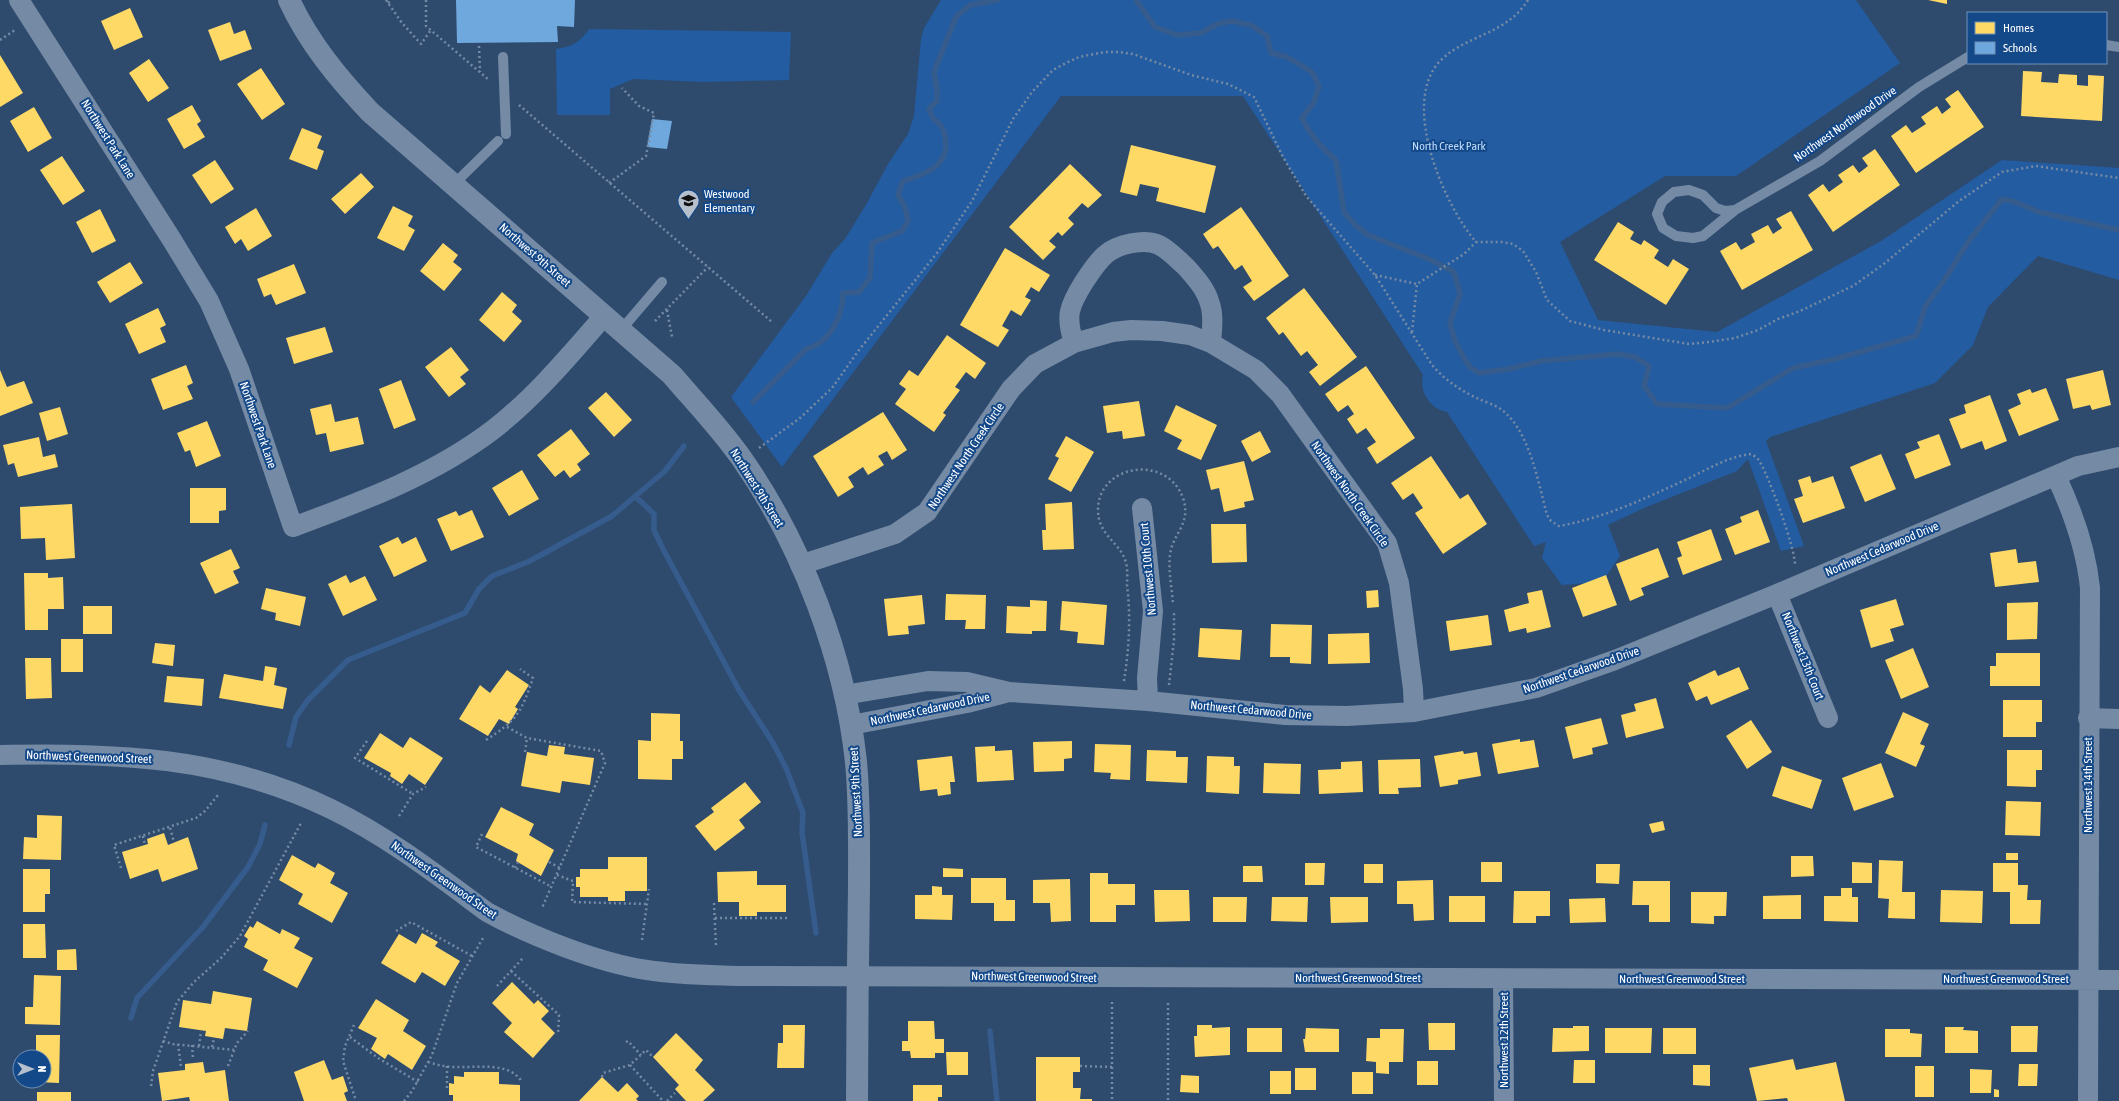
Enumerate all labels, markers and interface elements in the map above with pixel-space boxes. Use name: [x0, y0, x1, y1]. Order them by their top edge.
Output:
legend: [1967, 12, 2107, 64]
text: Homes: [2003, 21, 2034, 35]
text: Schools: [2003, 41, 2037, 55]
street label: Northwest Northwood Drive: [1791, 83, 1899, 165]
street label: Northwest Park Lane: [78, 97, 138, 181]
park label: North Creek Park: [1412, 139, 1487, 153]
place label: Westwood Elementary: [704, 187, 755, 215]
school or university icon: Westwood Elementary: [676, 188, 702, 221]
street label: Northwest 9th Street: [496, 220, 574, 290]
street label: Northwest Park Lane: [237, 380, 279, 470]
street label: Northwest North Creek Circle: [925, 400, 1007, 512]
street label: Northwest North Creek Circle: [1308, 439, 1392, 549]
street label: Northwest 9th Street: [727, 446, 787, 530]
street label: Northwest Cedarwood Drive: [1823, 519, 1941, 579]
street label: Northwest 10th Court: [1137, 521, 1159, 616]
street label: Northwest 13th Court: [1779, 610, 1827, 702]
street label: Northwest Cedarwood Drive: [1521, 644, 1641, 696]
street label: Northwest Cedarwood Drive: [869, 689, 991, 729]
street label: Northwest Cedarwood Drive: [1190, 698, 1312, 722]
street label: Northwest 14th Street: [2081, 737, 2095, 833]
street label: Northwest 9th Street: [847, 746, 865, 837]
street label: Northwest Greenwood Street: [26, 748, 153, 766]
street label: Northwest Greenwood Street: [388, 838, 500, 922]
street label: Northwest Greenwood Street: [971, 969, 1098, 985]
street label: Northwest Greenwood Street: [1295, 971, 1421, 985]
street label: Northwest Greenwood Street: [1619, 972, 1745, 986]
street label: Northwest Greenwood Street: [1943, 972, 2069, 986]
street label: Northwest 12th Street: [1497, 992, 1511, 1088]
north arrow: [12, 1049, 52, 1089]
text: N: [36, 1066, 48, 1072]

